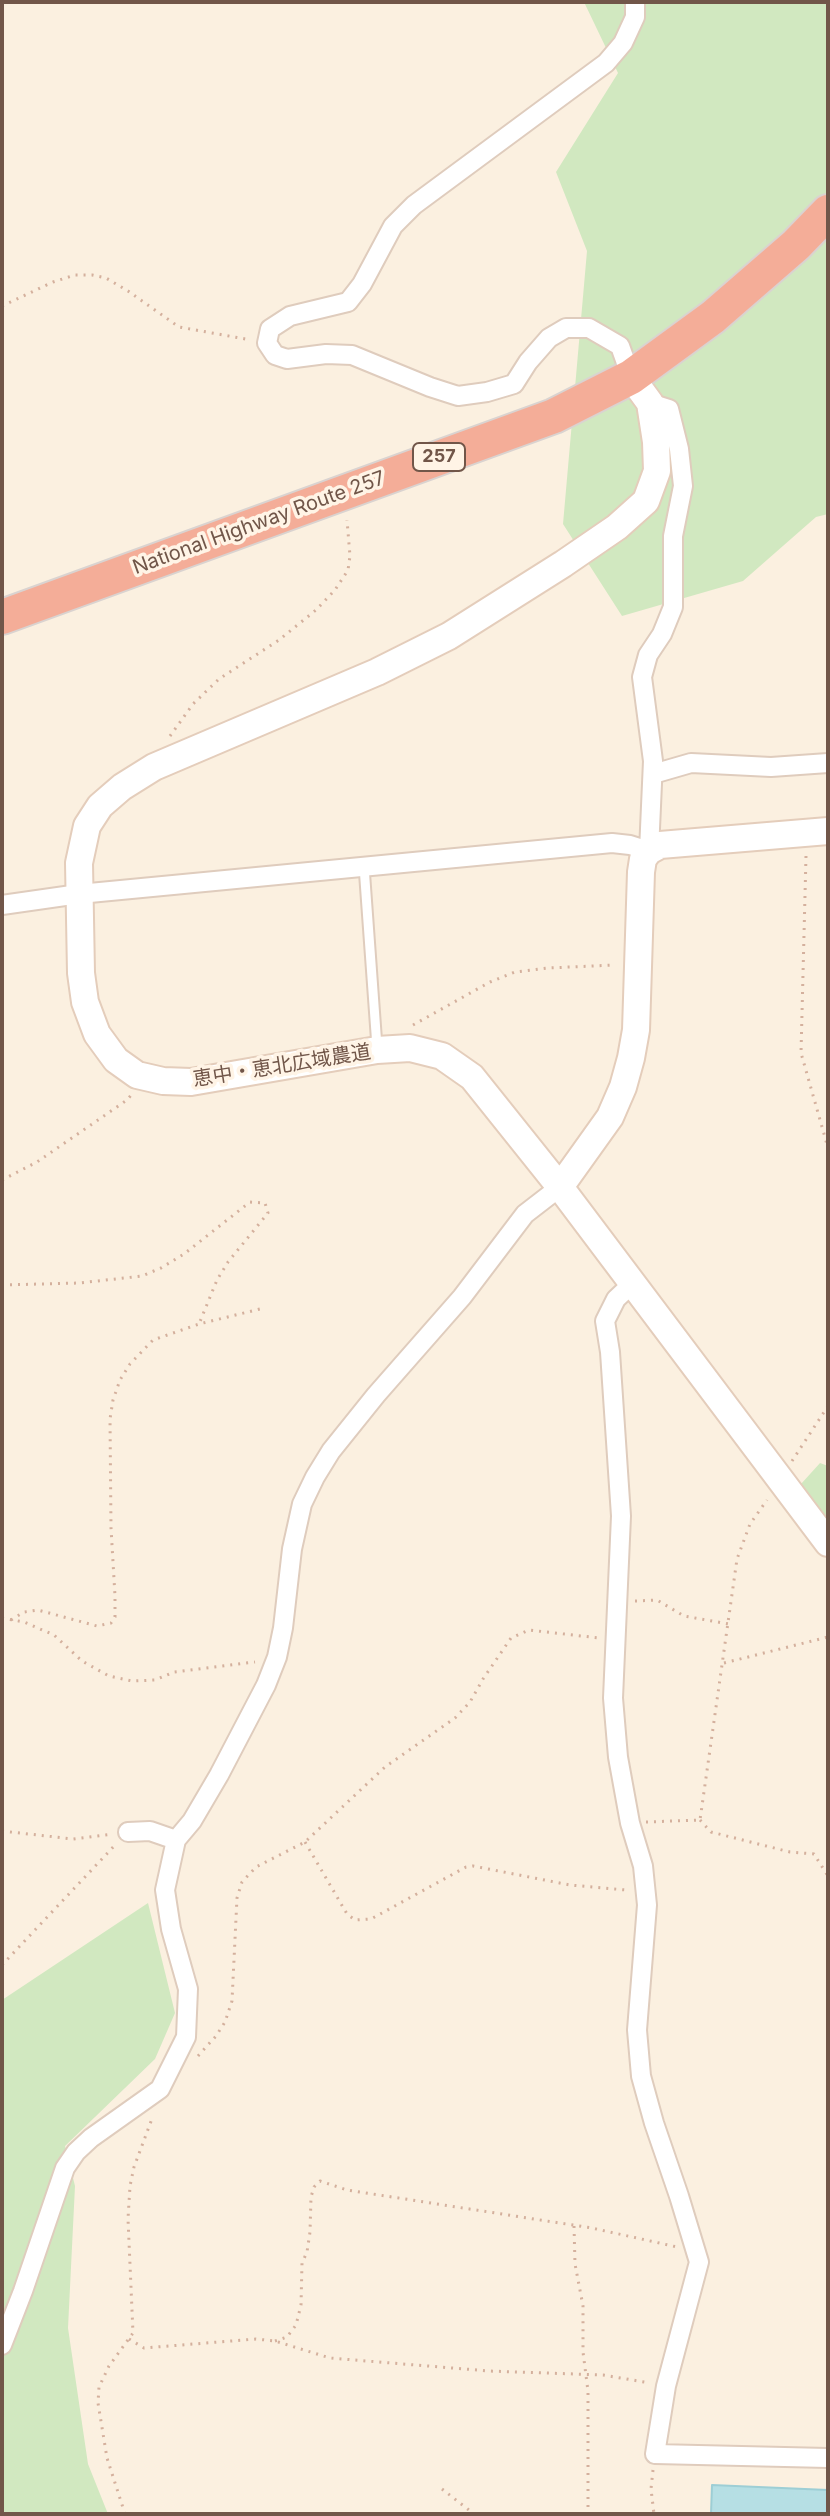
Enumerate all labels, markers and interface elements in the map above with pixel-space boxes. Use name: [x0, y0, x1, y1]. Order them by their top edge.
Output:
road number: 257: [413, 443, 465, 471]
street label: National Highway Route 257: [130, 466, 388, 580]
street label: 恵中・恵北広域農道: [191, 1040, 373, 1092]

